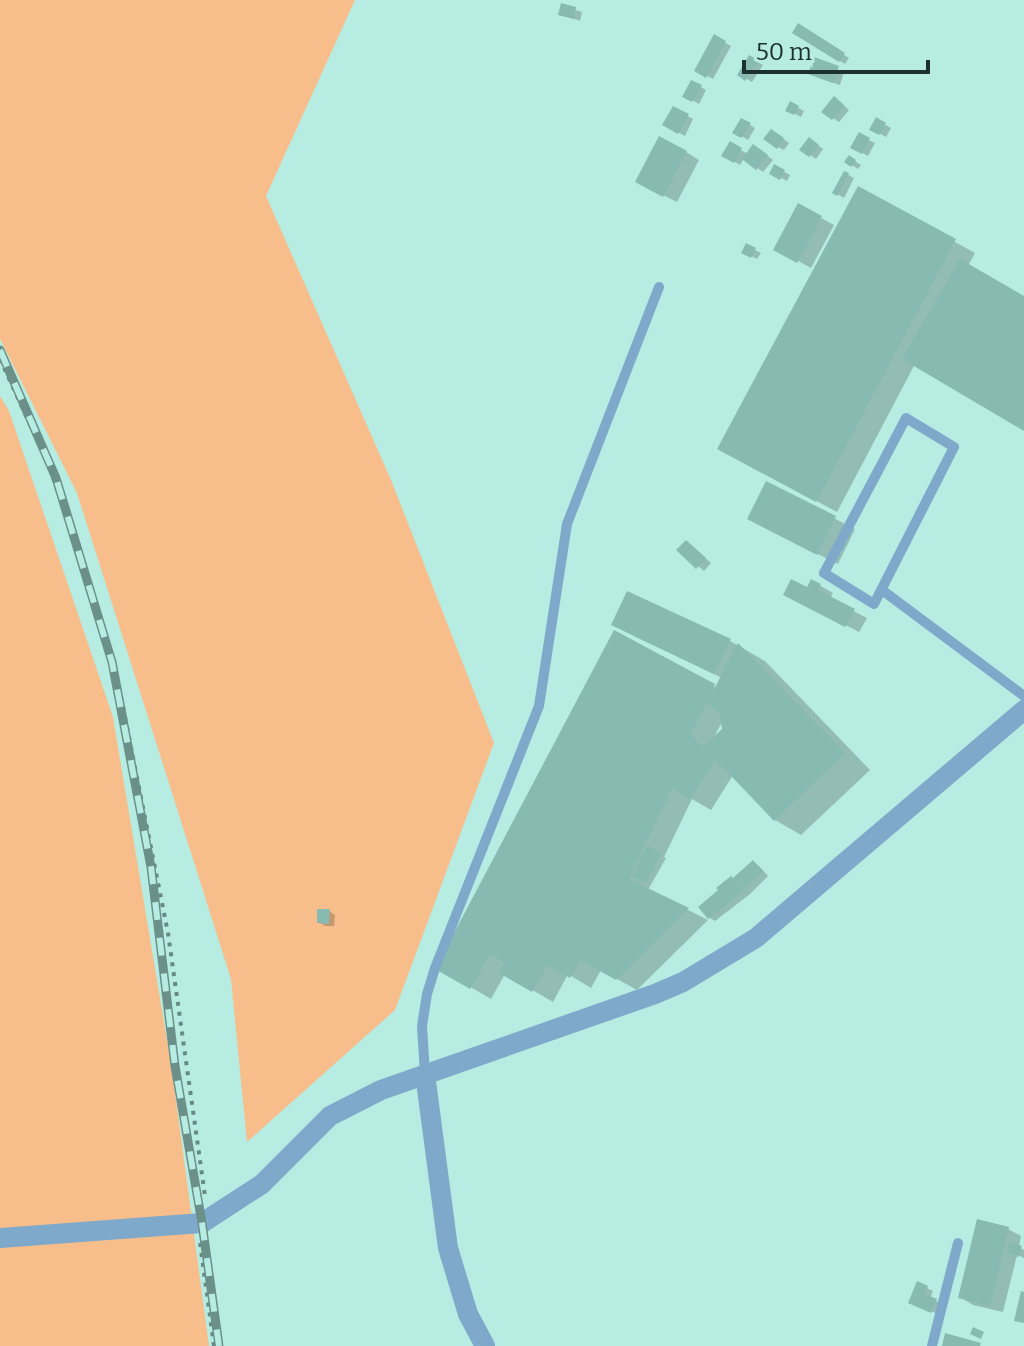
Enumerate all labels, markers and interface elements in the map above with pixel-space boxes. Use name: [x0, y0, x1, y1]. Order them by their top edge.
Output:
scale bar: [744, 24, 928, 74]
text: 50 m: [756, 38, 812, 66]

